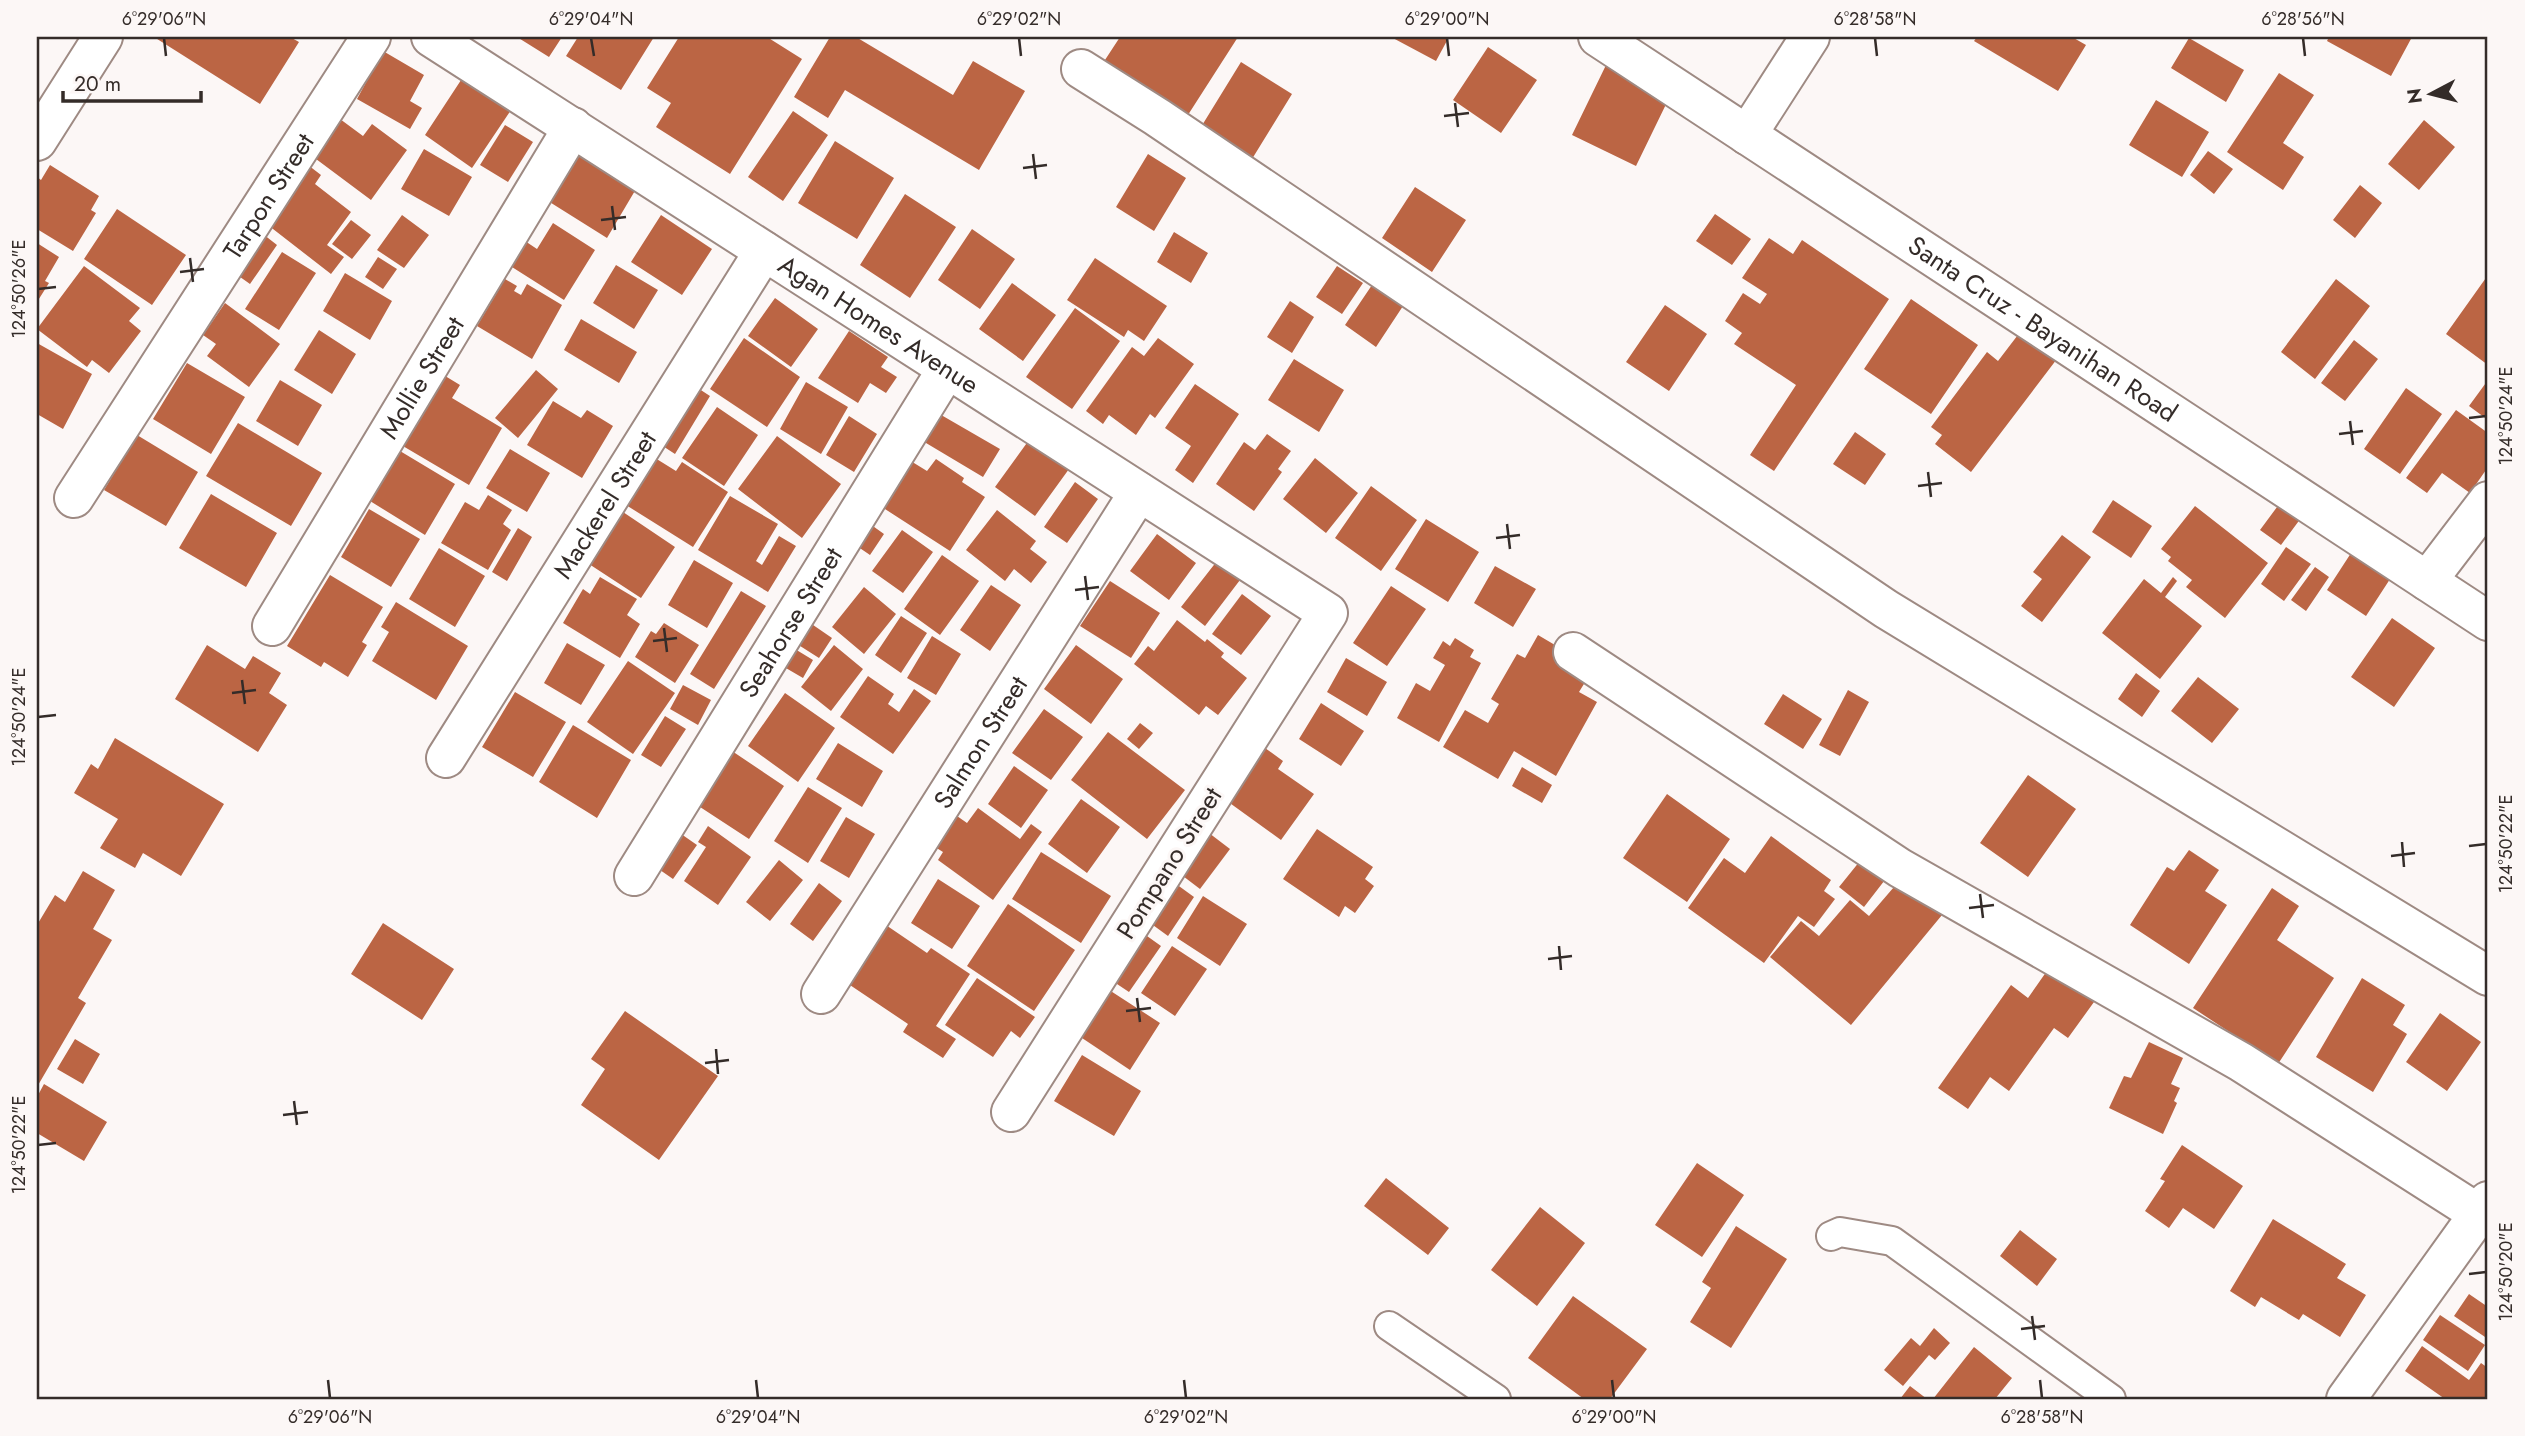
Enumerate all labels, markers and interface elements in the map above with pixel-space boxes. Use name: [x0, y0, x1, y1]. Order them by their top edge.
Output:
text: 6°29'06"N: [122, 6, 206, 32]
text: 6°29'04"N: [549, 6, 633, 32]
text: 6°29'02"N: [977, 6, 1061, 32]
text: 6°29'00"N: [1404, 6, 1490, 32]
text: 6°28'58"N: [1834, 6, 1916, 32]
text: 6°28'56"N: [2261, 6, 2345, 32]
scale bar: [63, 60, 201, 104]
north arrow: [2396, 60, 2466, 130]
text: 20 m: [74, 69, 121, 99]
text: N: [2400, 87, 2429, 105]
street label: Tarpon Street: [214, 125, 324, 267]
street label: Santa Cruz - Bayanihan Road: [1900, 226, 2185, 431]
text: 124°50'26"E: [6, 240, 32, 338]
street label: Agan Homes Avenue: [771, 246, 986, 403]
street label: Mollie Street: [370, 308, 474, 446]
text: 124°50'24"E: [2493, 367, 2519, 465]
street label: Mackerel Street: [544, 423, 666, 586]
street label: Seahorse Street: [730, 539, 852, 705]
text: 124°50'24"E: [6, 668, 32, 766]
street label: Salmon Street: [924, 668, 1037, 816]
street label: Pompano Street: [1107, 779, 1231, 946]
text: 124°50'22"E: [2493, 795, 2519, 893]
text: 124°50'22"E: [6, 1096, 32, 1194]
text: 124°50'20"E: [2493, 1222, 2519, 1322]
text: 6°29'06"N: [288, 1404, 372, 1430]
text: 6°29'04"N: [716, 1404, 800, 1430]
text: 6°29'02"N: [1144, 1404, 1228, 1430]
text: 6°29'00"N: [1571, 1404, 1657, 1430]
text: 6°28'58"N: [2001, 1404, 2083, 1430]

